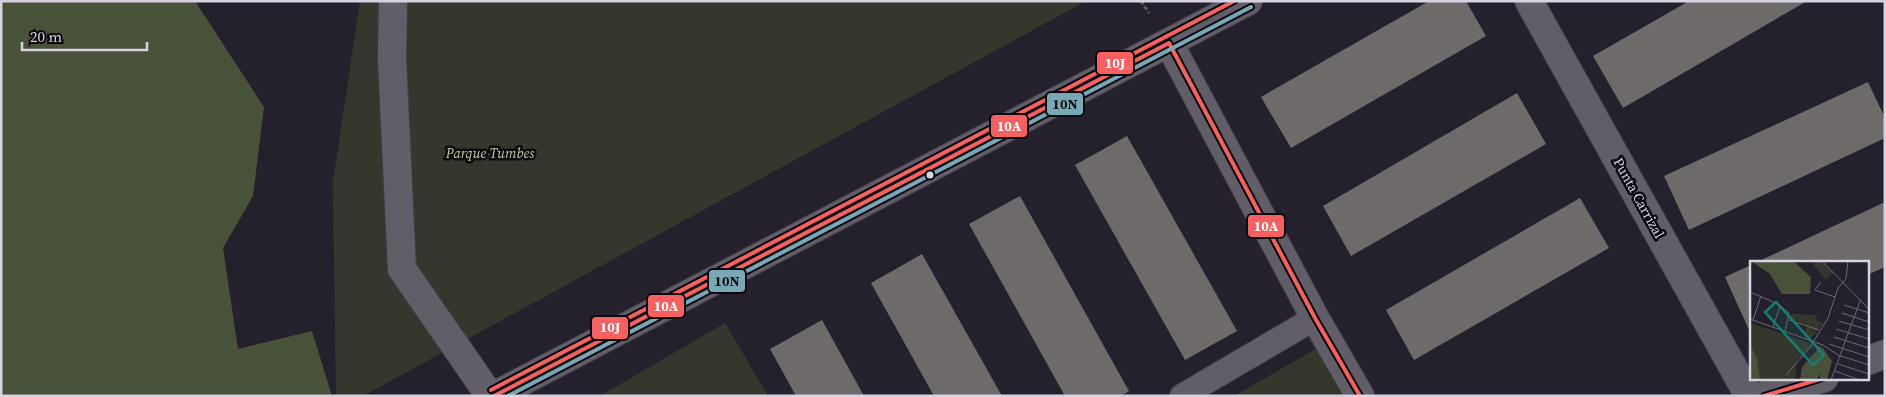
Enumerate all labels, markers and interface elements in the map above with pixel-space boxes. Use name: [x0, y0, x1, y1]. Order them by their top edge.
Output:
scale bar: [22, 20, 148, 52]
text: 20 m: [30, 26, 62, 47]
line badge: 10J: [1096, 51, 1134, 75]
text: 10J: [1105, 53, 1126, 73]
line badge: 10N: [1046, 92, 1084, 116]
text: 10N: [1052, 94, 1078, 114]
line badge: 10A: [990, 114, 1028, 138]
text: 10A: [997, 116, 1022, 136]
park label: Parque Tumbes: [445, 143, 535, 163]
street label: Punta Carrizal: [1609, 154, 1669, 242]
unlabelled marker: [925, 170, 935, 180]
line badge: 10A: [1247, 214, 1285, 238]
text: 10A: [1254, 216, 1279, 236]
inset map: [1750, 261, 1868, 380]
line badge: 10N: [708, 269, 746, 293]
text: 10N: [714, 271, 740, 291]
line badge: 10A: [647, 294, 685, 318]
text: 10A: [654, 296, 679, 316]
line badge: 10J: [591, 316, 629, 340]
text: 10J: [600, 317, 621, 337]

